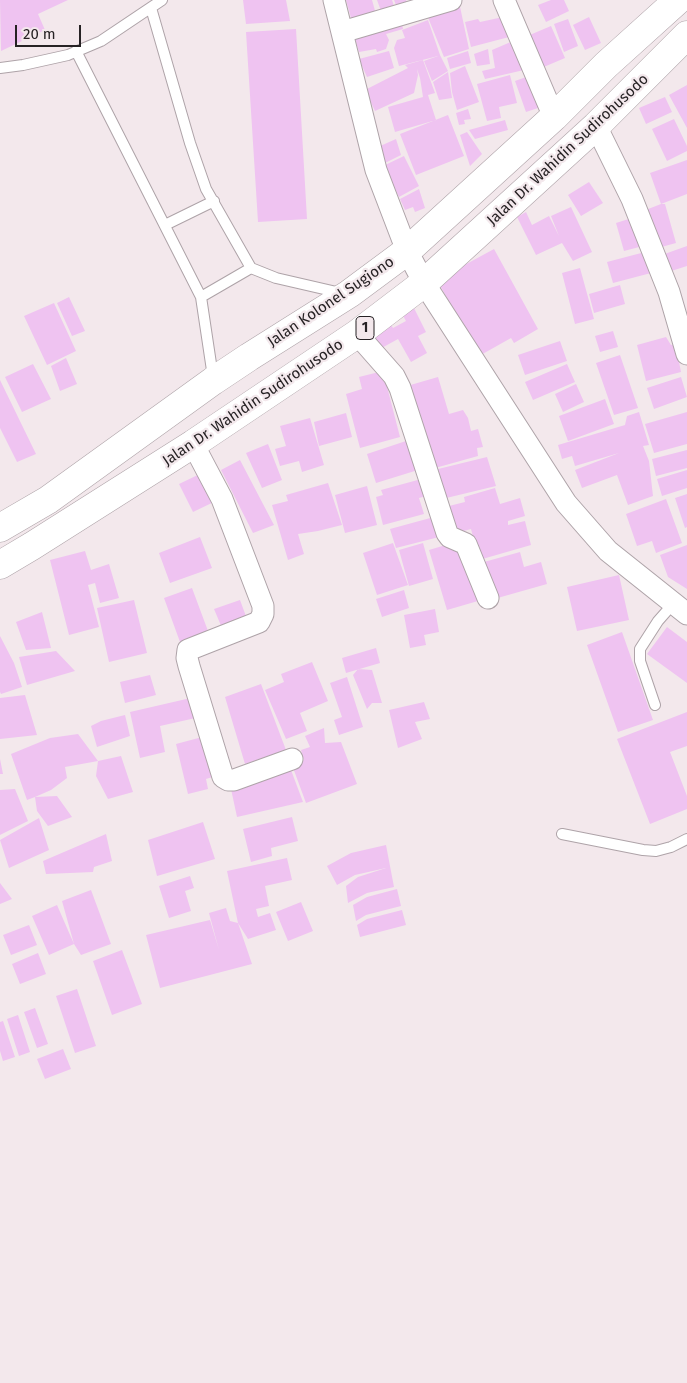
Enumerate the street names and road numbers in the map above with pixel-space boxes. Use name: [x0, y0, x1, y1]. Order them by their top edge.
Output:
street label: Jalan Dr. Wahidin Sudirohusodo: [484, 70, 652, 230]
street label: Jalan Kolonel Sugiono: [264, 253, 398, 351]
road number: 1: [356, 316, 374, 339]
street label: Jalan Dr. Wahidin Sudirohusodo: [159, 336, 347, 470]

